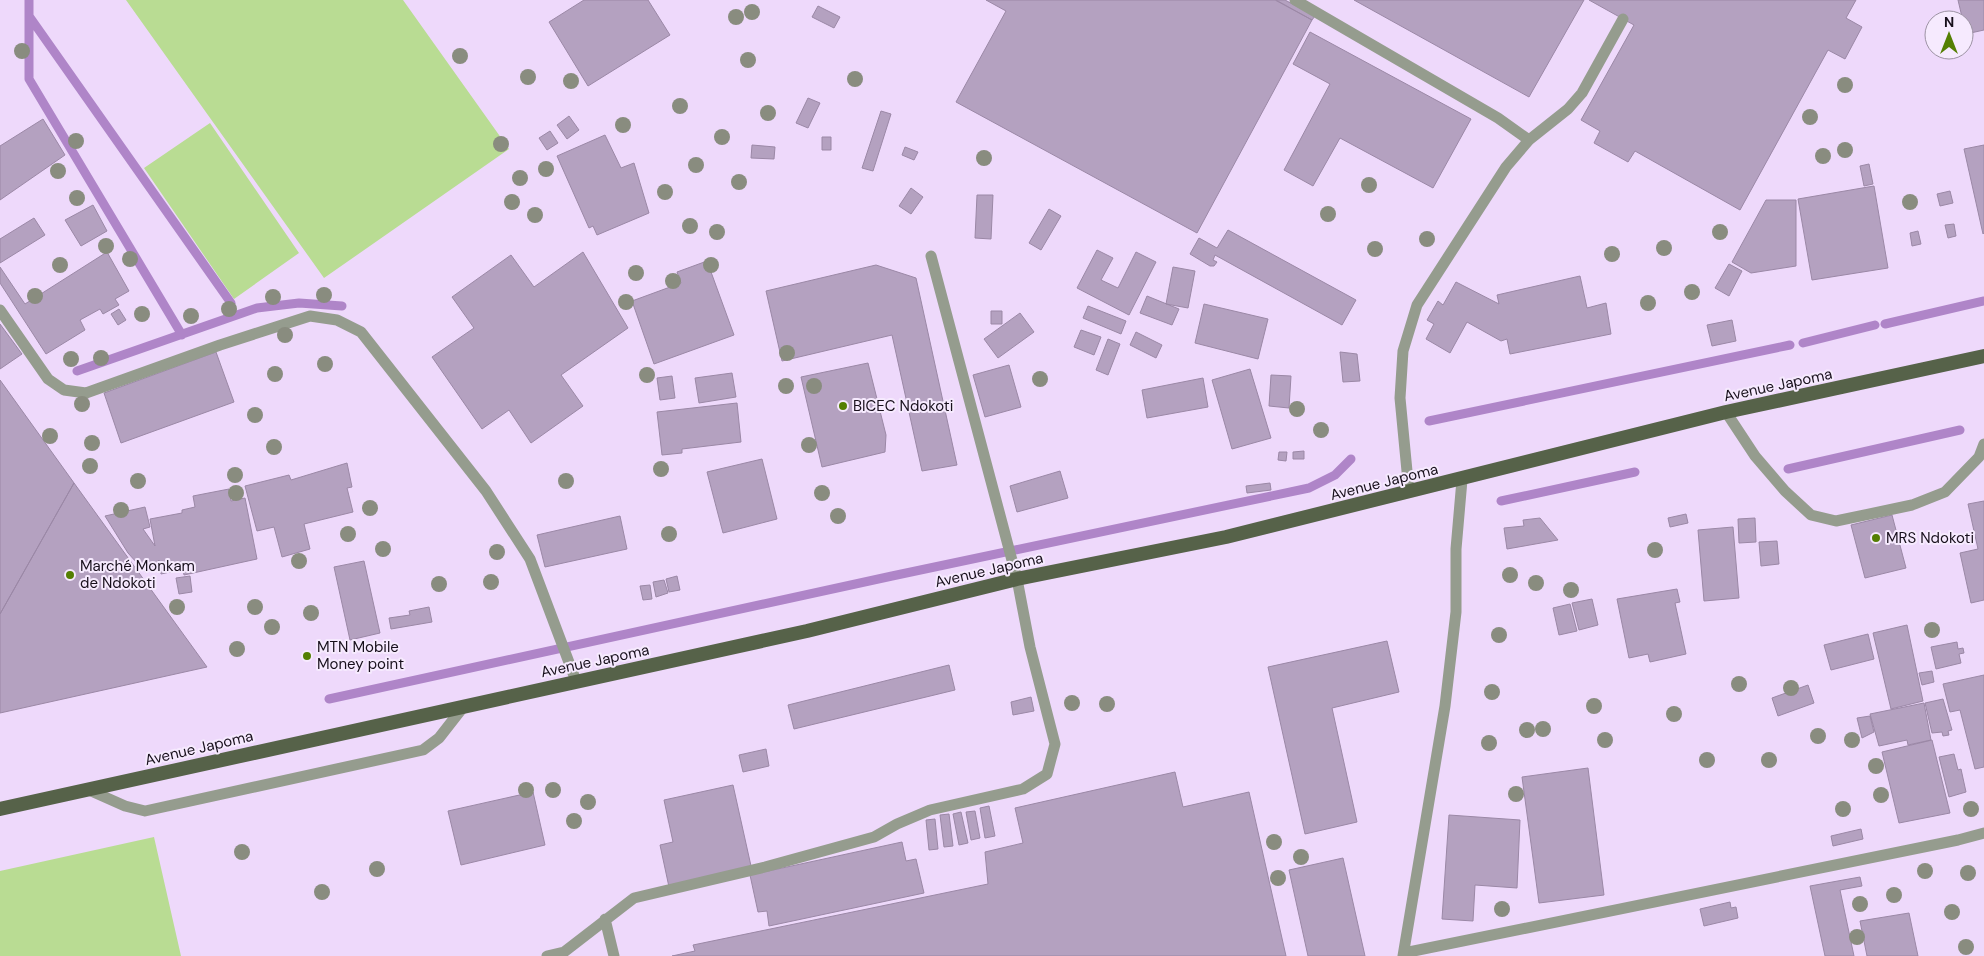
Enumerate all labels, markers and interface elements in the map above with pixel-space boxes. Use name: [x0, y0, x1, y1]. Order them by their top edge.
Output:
north arrow: [1924, 10, 1974, 60]
text: N: [1944, 13, 1954, 31]
street label: Avenue Japoma: [1722, 364, 1834, 406]
place label: BICEC Ndokoti: [853, 396, 953, 416]
marker: BICEC Ndokoti: [837, 400, 849, 412]
street label: Avenue Japoma: [1328, 459, 1440, 505]
place label: MRS Ndokoti: [1886, 528, 1974, 548]
marker: MRS Ndokoti: [1870, 532, 1882, 544]
street label: Avenue Japoma: [933, 548, 1045, 592]
place label: Marché Monkam de Ndokoti: [80, 556, 195, 593]
marker: Marché Monkam de Ndokoti: [64, 569, 76, 581]
place label: MTN Mobile Money point: [317, 637, 404, 674]
street label: Avenue Japoma: [539, 640, 651, 682]
marker: MTN Mobile Money point: [301, 650, 313, 662]
street label: Avenue Japoma: [143, 726, 255, 770]

